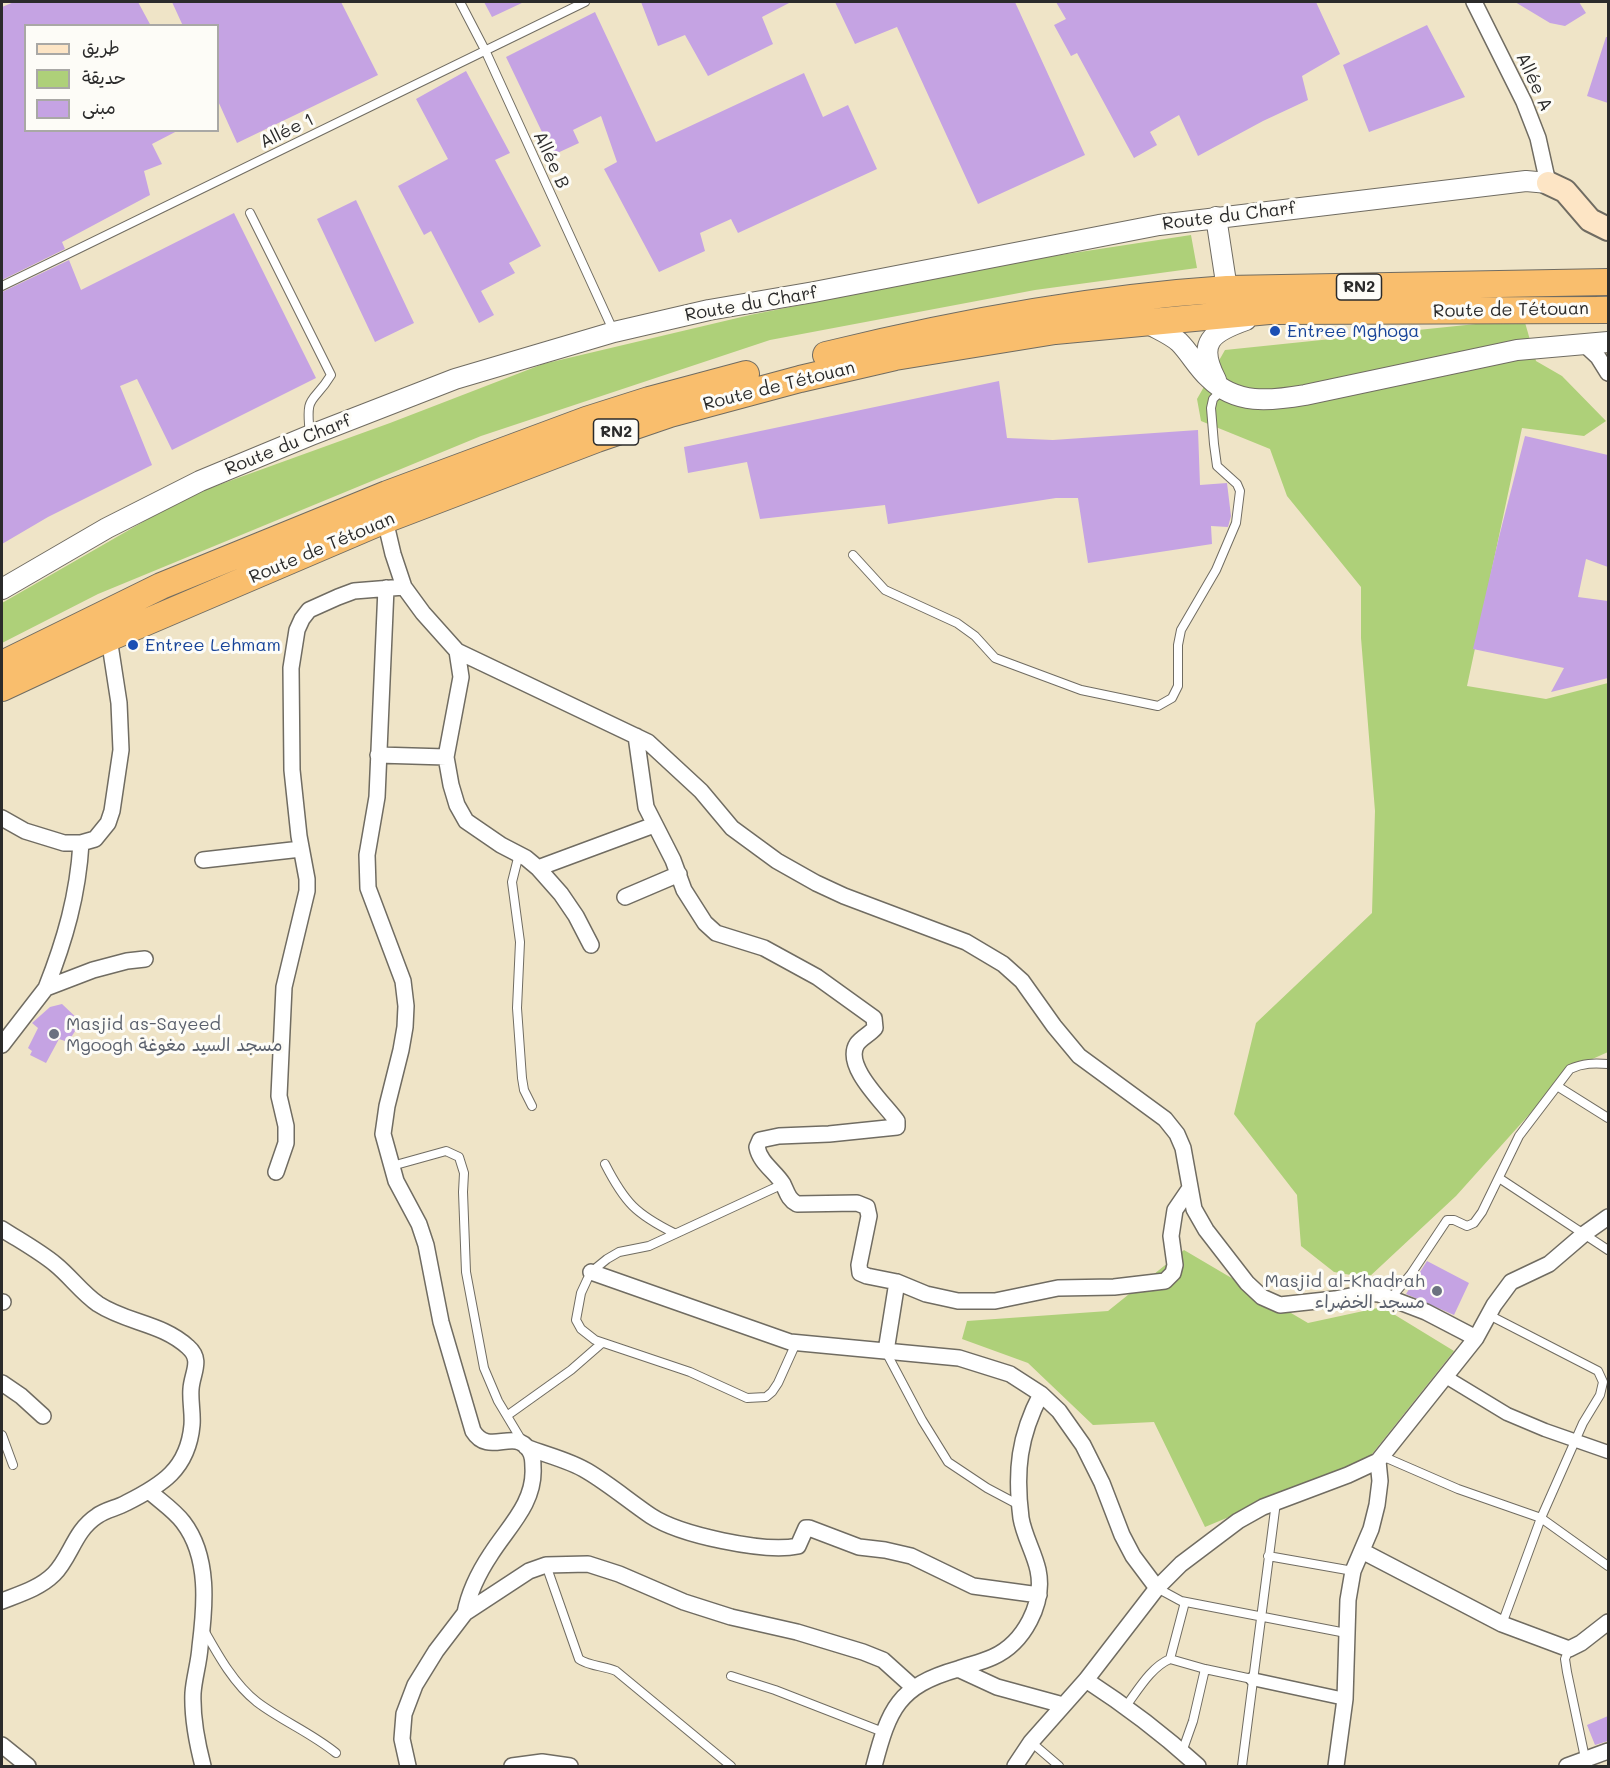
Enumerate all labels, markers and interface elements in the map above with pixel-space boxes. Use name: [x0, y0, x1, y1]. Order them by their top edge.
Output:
legend: [24, 24, 219, 132]
text: طريق: [82, 35, 120, 59]
street label: Allée A: [1511, 49, 1557, 115]
text: حديقة: [82, 65, 126, 89]
text: مبنى: [82, 95, 116, 119]
street label: Allée 1: [256, 109, 318, 153]
street label: Allée B: [528, 128, 574, 192]
street label: Route du Charf: [1161, 197, 1297, 235]
road number: RN2: [1336, 274, 1382, 300]
street label: Route du Charf: [683, 282, 819, 326]
street label: Route de Tétouan: [1433, 298, 1589, 322]
place label: Entree Mghoga: [1287, 320, 1420, 342]
marker: Entree Mghoga: [1268, 324, 1282, 338]
street label: Route de Tétouan: [701, 357, 857, 415]
street label: Route du Charf: [222, 410, 354, 480]
road number: RN2: [594, 419, 638, 445]
street label: Route de Tétouan: [246, 508, 398, 588]
place label: Entree Lehmam: [145, 634, 281, 656]
marker: Entree Lehmam: [126, 638, 140, 652]
place label: Masjid as-Sayeed Mgoogh مسجد السيد مغوغة: [66, 1013, 282, 1056]
marker: Masjid as-Sayeed Mgoogh مسجد السيد مغوغة: [47, 1027, 61, 1041]
place label: Masjid al-Khadrah مسجد الخضراء: [1265, 1270, 1425, 1312]
marker: Masjid al-Khadrah مسجد الخضراء: [1430, 1284, 1444, 1298]

